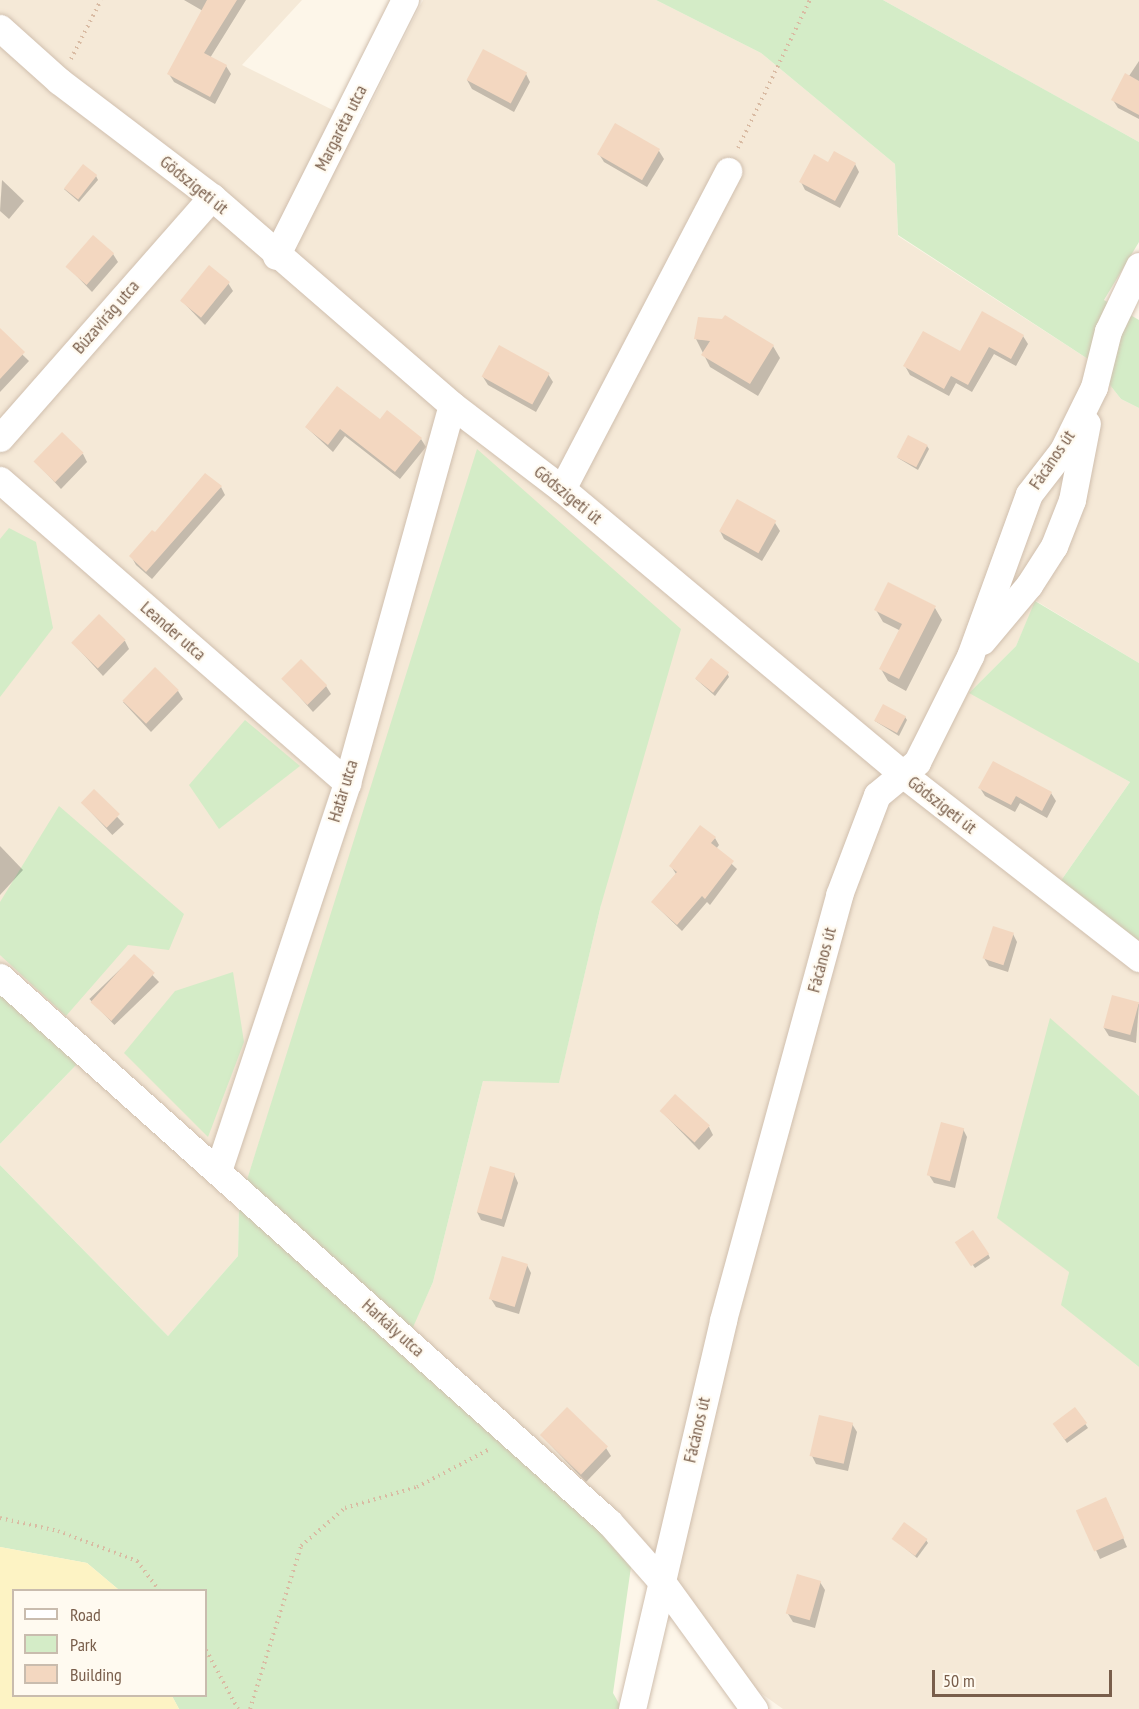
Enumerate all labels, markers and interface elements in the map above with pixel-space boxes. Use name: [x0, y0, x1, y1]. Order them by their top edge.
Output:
street label: Margaréta utca: [310, 82, 372, 174]
street label: Gödszigeti út: [156, 151, 232, 219]
street label: Búzavirág utca: [68, 276, 144, 358]
street label: Fácános út: [1024, 426, 1080, 494]
street label: Gödszigeti út: [530, 461, 606, 529]
street label: Leander utca: [136, 597, 210, 665]
street label: Határ utca: [323, 757, 363, 825]
street label: Gödszigeti út: [903, 771, 981, 839]
street label: Fácános út: [803, 925, 841, 995]
street label: Harkály utca: [357, 1294, 429, 1362]
street label: Fácános út: [679, 1395, 715, 1465]
legend: [12, 1589, 207, 1697]
text: Road: [70, 1603, 101, 1626]
text: Park: [70, 1633, 97, 1656]
scale bar: [935, 1658, 1115, 1696]
text: Building: [70, 1663, 122, 1686]
text: 50 m: [943, 1669, 975, 1692]

